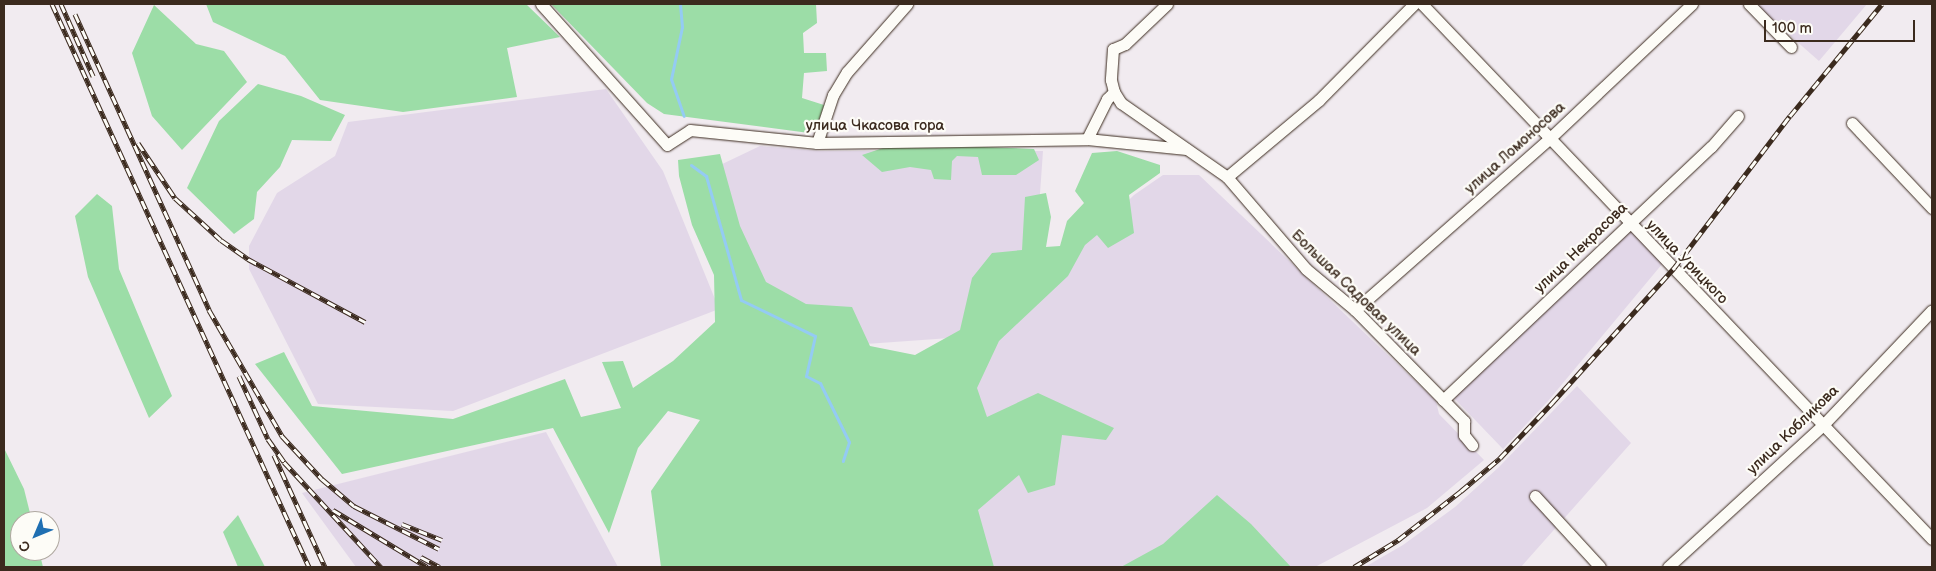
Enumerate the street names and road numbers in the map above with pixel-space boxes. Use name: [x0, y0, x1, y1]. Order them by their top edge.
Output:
street label: улица Ломоносова: [1461, 98, 1569, 198]
street label: улица Чкасова гора: [806, 117, 944, 135]
street label: улица Некрасова: [1531, 199, 1631, 297]
street label: улица Урицкого: [1642, 216, 1732, 308]
street label: Большая Садовая улица: [1287, 226, 1425, 360]
street label: улица Кобликова: [1743, 382, 1843, 478]

